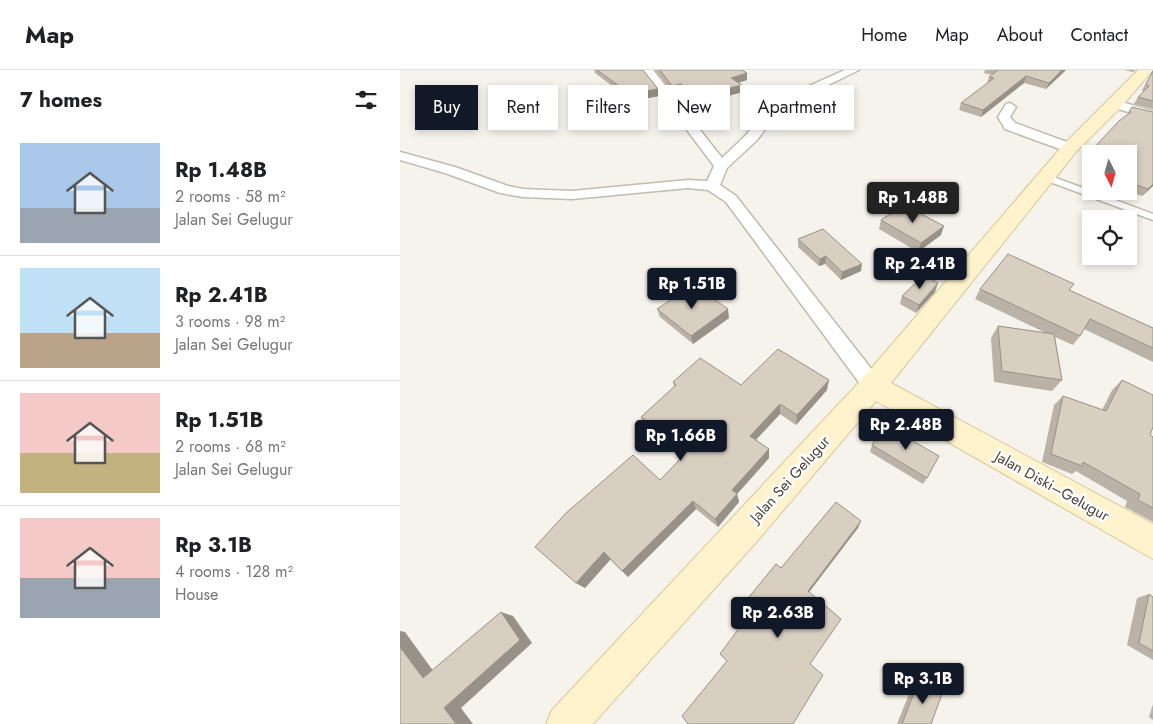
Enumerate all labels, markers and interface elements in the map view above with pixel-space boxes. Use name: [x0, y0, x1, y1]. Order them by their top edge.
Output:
text: Map: [25, 17, 74, 52]
text: Home: [861, 22, 907, 48]
text: Map: [935, 22, 969, 48]
text: About: [997, 22, 1042, 48]
text: Contact: [1070, 22, 1128, 48]
text: 7 homes: [20, 85, 102, 115]
chip: Buy: [415, 85, 478, 130]
chip: Rent: [488, 85, 558, 130]
chip: Filters: [568, 85, 648, 130]
chip: New: [658, 85, 730, 130]
chip: Apartment: [740, 85, 854, 130]
icon: filters: [352, 86, 380, 114]
north arrow: [1082, 145, 1138, 200]
map controls: [1082, 145, 1137, 265]
text: Rp 1.48B: [175, 155, 267, 185]
icon: home: [60, 163, 120, 223]
pin: Rp 1.48B: [861, 182, 965, 224]
text: 2 rooms · 58 m²: [175, 185, 286, 208]
text: Rp 1.48B: [878, 186, 948, 209]
text: Jalan Sei Gelugur: [175, 208, 293, 231]
button: locate: [1082, 210, 1137, 265]
pin: Rp 2.41B: [868, 248, 972, 290]
text: Rp 2.41B: [885, 252, 955, 275]
pin: Rp 1.51B: [640, 268, 744, 310]
text: Rp 1.51B: [658, 272, 726, 295]
text: Rp 2.41B: [175, 280, 268, 310]
icon: home: [60, 288, 120, 348]
text: 3 rooms · 98 m²: [175, 310, 285, 333]
text: Jalan Sei Gelugur: [175, 333, 293, 356]
text: Rp 1.51B: [175, 405, 263, 435]
pin: Rp 2.48B: [854, 408, 958, 451]
icon: home: [60, 413, 120, 473]
text: Rp 2.48B: [870, 413, 942, 436]
pin: Rp 1.66B: [629, 420, 733, 462]
text: Rp 1.66B: [646, 424, 716, 447]
street label: Jalan Sei Gelugur: [744, 430, 836, 529]
text: 2 rooms · 68 m²: [175, 435, 286, 458]
street label: Jalan Diski–Gelugur: [989, 444, 1114, 527]
text: Jalan Sei Gelugur: [175, 458, 293, 481]
text: Rp 3.1B: [175, 530, 252, 560]
icon: home: [60, 538, 120, 598]
text: 4 rooms · 128 m²: [175, 560, 293, 583]
text: House: [175, 583, 218, 606]
pin: Rp 2.63B: [726, 596, 830, 639]
text: Rp 2.63B: [742, 601, 814, 624]
pin: Rp 3.1B: [877, 662, 969, 705]
text: Rp 3.1B: [894, 667, 952, 690]

